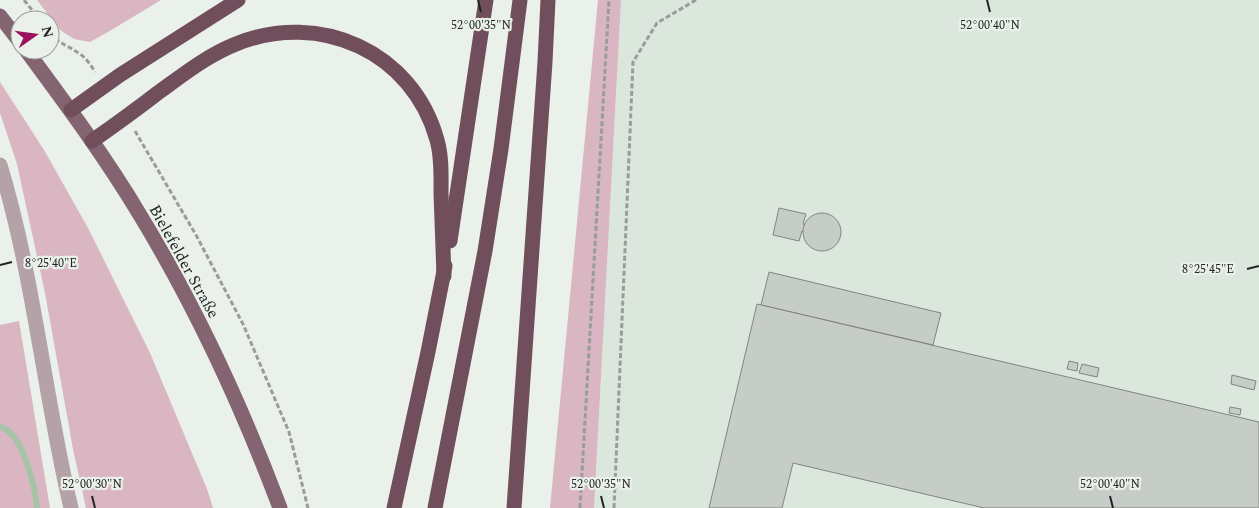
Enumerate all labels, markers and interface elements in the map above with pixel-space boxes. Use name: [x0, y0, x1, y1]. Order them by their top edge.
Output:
north arrow: [10, 10, 60, 60]
text: 52°00'35"N: [451, 16, 511, 35]
text: 52°00'40"N: [960, 16, 1020, 35]
text: N: [36, 24, 59, 40]
street label: Bielefelder Straße: [143, 200, 225, 323]
text: 8°25'40"E: [25, 254, 77, 273]
text: 8°25'45"E: [1182, 260, 1234, 279]
text: 52°00'30"N: [62, 475, 122, 494]
text: 52°00'35"N: [571, 475, 631, 494]
text: 52°00'40"N: [1080, 475, 1140, 494]

